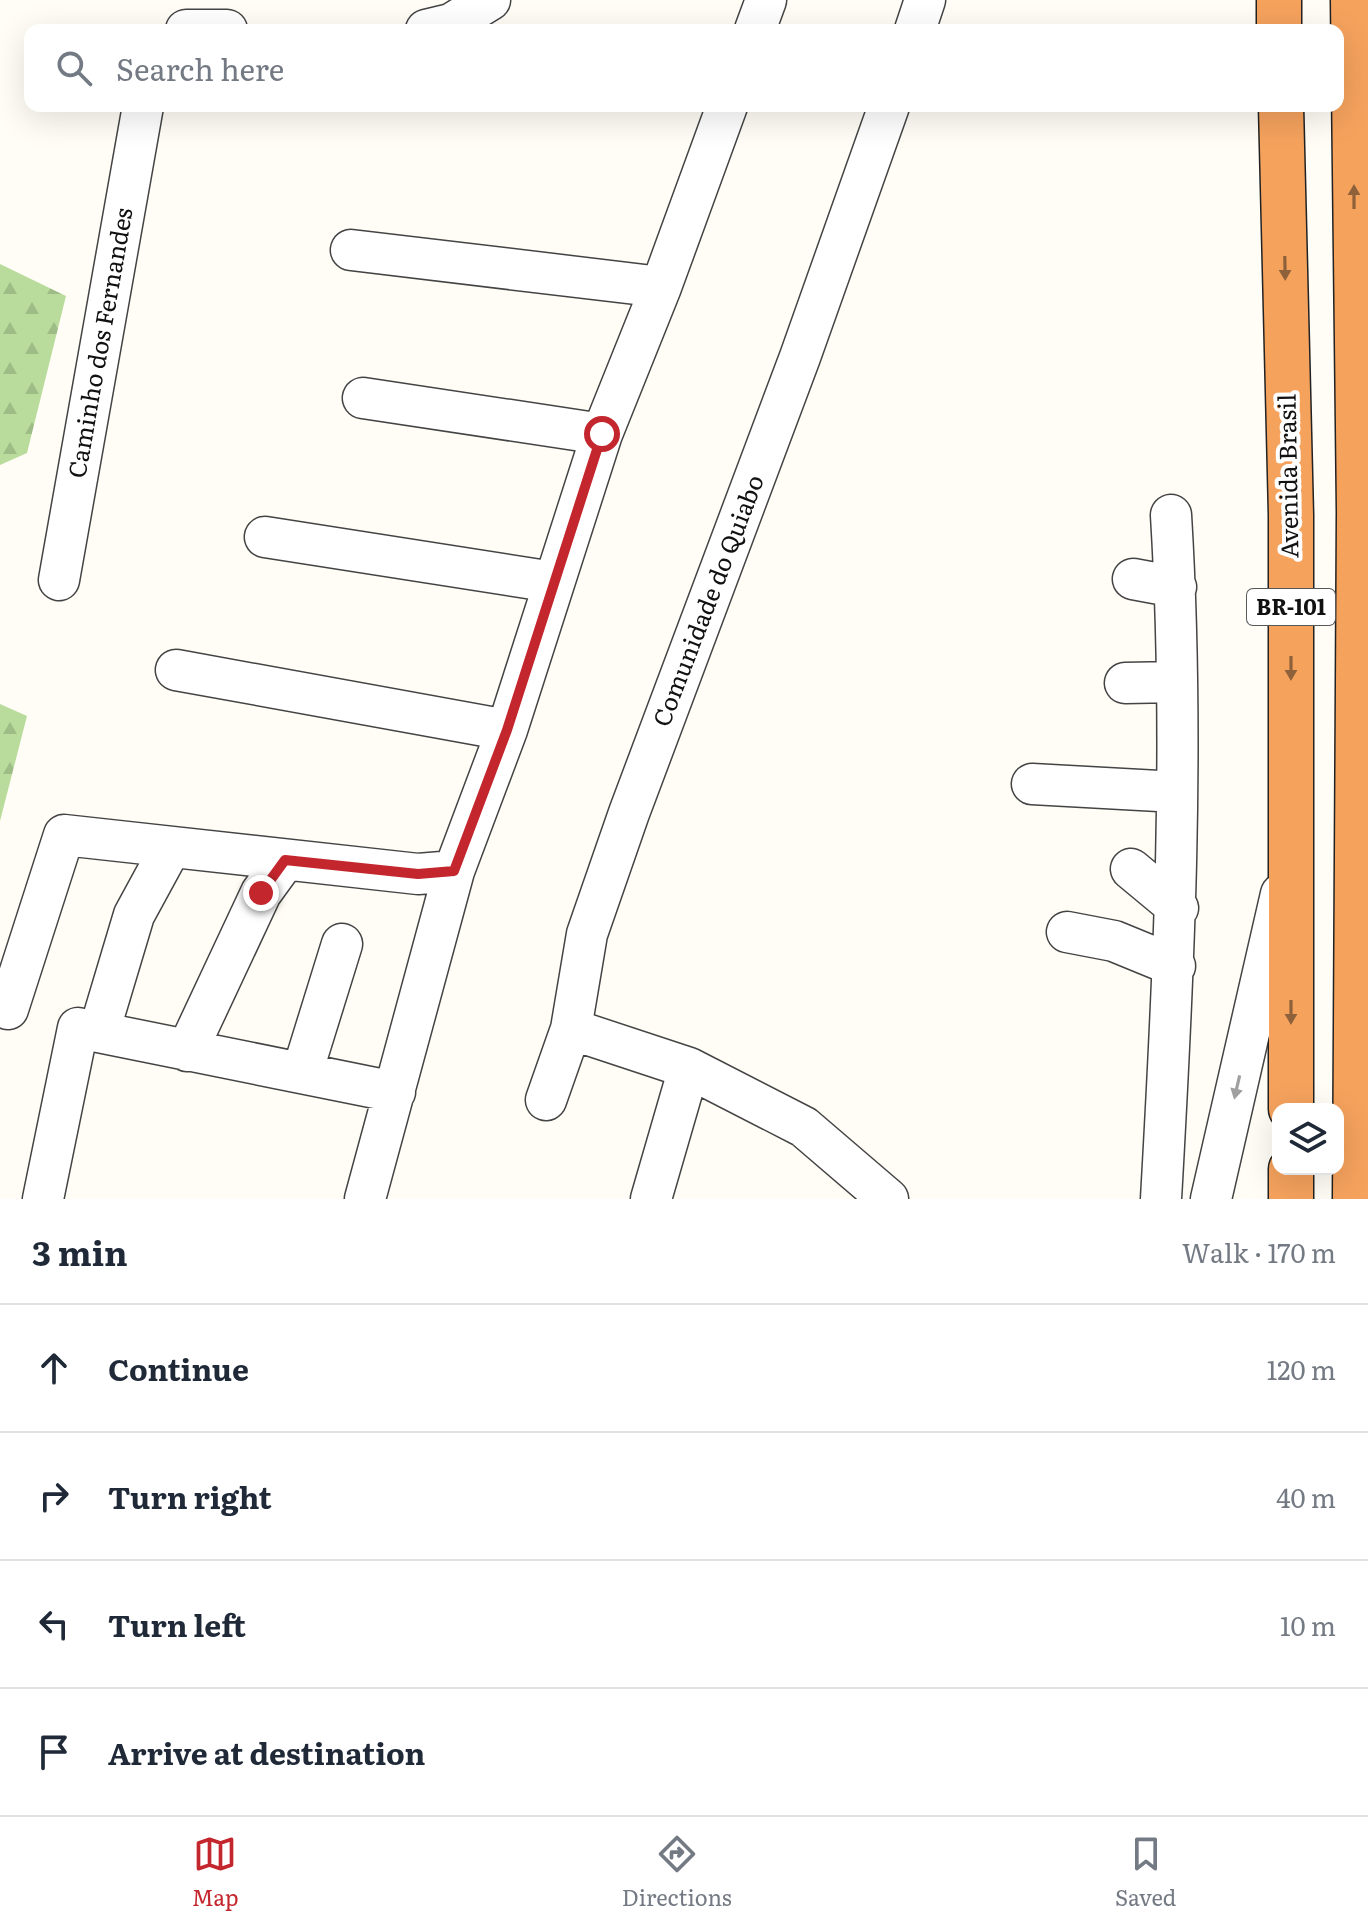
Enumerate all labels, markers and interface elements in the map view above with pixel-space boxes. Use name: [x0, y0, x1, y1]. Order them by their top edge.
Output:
search box: [24, 24, 1344, 112]
icon: search: [52, 46, 96, 90]
text: Search here: [116, 46, 284, 90]
one-way arrow: [1348, 184, 1360, 209]
street label: Caminho dos Fernandes: [58, 205, 140, 480]
one-way arrow: [1279, 256, 1291, 281]
street label: Avenida Brasil: [1268, 394, 1305, 559]
route start: [584, 416, 620, 452]
street label: Comunidade do Quiabo: [642, 469, 771, 731]
road number: BR-101: [1247, 589, 1335, 625]
one-way arrow: [1285, 656, 1297, 681]
route end: [243, 875, 279, 911]
one-way arrow: [1285, 1000, 1297, 1025]
one-way arrow: [1230, 1074, 1243, 1099]
map controls: [1272, 1103, 1344, 1175]
button: layers: [1272, 1103, 1344, 1175]
text: 3 min: [32, 1226, 128, 1276]
text: Walk · 170 m: [1182, 1232, 1336, 1271]
icon: ahead: [32, 1346, 76, 1390]
text: Continue: [108, 1346, 249, 1390]
text: 120 m: [1267, 1349, 1336, 1388]
icon: right: [32, 1474, 76, 1518]
text: Turn right: [108, 1474, 272, 1518]
text: 40 m: [1276, 1477, 1336, 1516]
icon: left: [32, 1602, 76, 1646]
text: Turn left: [108, 1602, 246, 1646]
text: 10 m: [1280, 1605, 1336, 1644]
icon: arrive: [32, 1730, 76, 1774]
text: Arrive at destination: [108, 1730, 425, 1774]
tab: Map: [192, 1832, 239, 1913]
tab: Directions: [622, 1832, 732, 1913]
tab: Saved: [1115, 1832, 1176, 1913]

